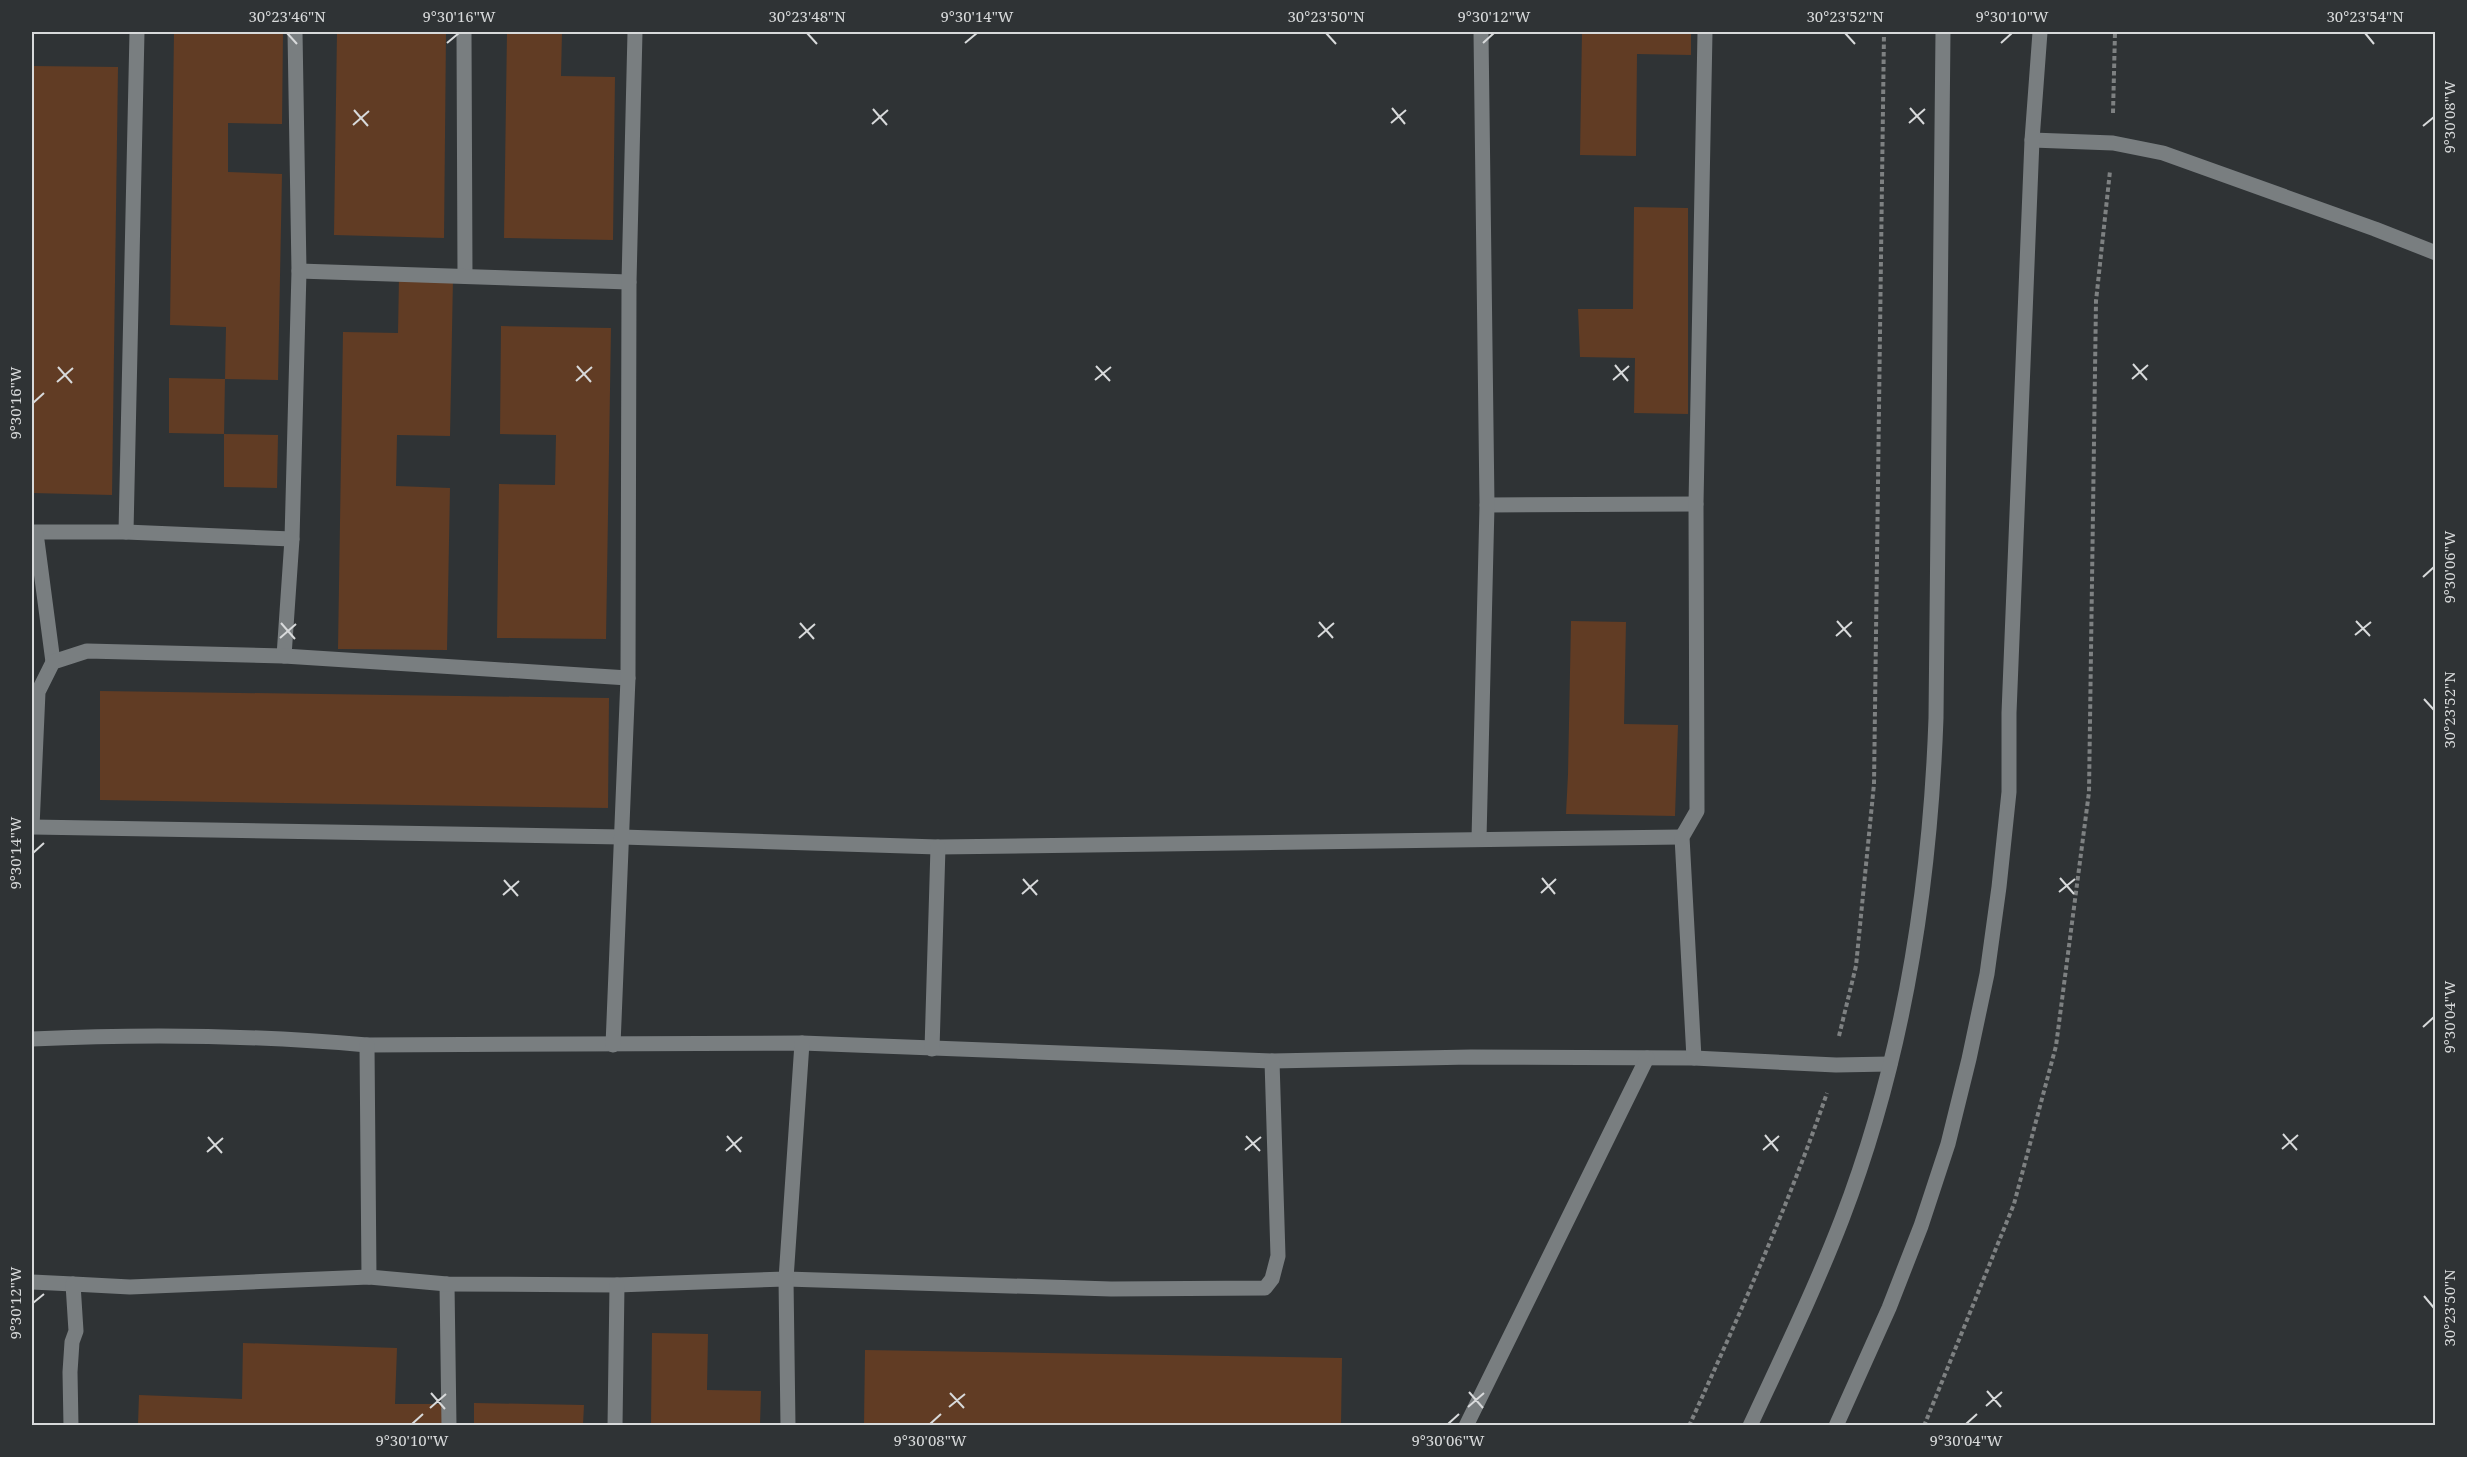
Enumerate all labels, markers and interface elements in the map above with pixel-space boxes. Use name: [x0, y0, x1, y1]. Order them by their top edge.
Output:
text: 30°23'46"N: [248, 6, 326, 26]
text: 9°30'16"W: [422, 6, 496, 26]
text: 30°23'48"N: [768, 6, 846, 26]
text: 9°30'14"W: [940, 6, 1014, 26]
text: 30°23'50"N: [1287, 6, 1365, 26]
text: 9°30'12"W: [1457, 6, 1531, 26]
text: 30°23'52"N: [1806, 6, 1884, 26]
text: 9°30'10"W: [1975, 6, 2049, 26]
text: 30°23'54"N: [2326, 6, 2404, 26]
text: 9°30'08"W: [2439, 80, 2459, 154]
text: 9°30'16"W: [5, 366, 25, 440]
text: 9°30'06"W: [2439, 530, 2459, 604]
text: 30°23'52"N: [2439, 671, 2459, 749]
text: 9°30'14"W: [5, 816, 25, 890]
text: 9°30'04"W: [2439, 980, 2459, 1054]
text: 9°30'12"W: [5, 1266, 25, 1340]
text: 30°23'50"N: [2439, 1269, 2459, 1347]
text: 9°30'10"W: [375, 1430, 449, 1450]
text: 9°30'08"W: [893, 1430, 967, 1450]
text: 9°30'06"W: [1411, 1430, 1485, 1450]
text: 9°30'04"W: [1929, 1430, 2003, 1450]

